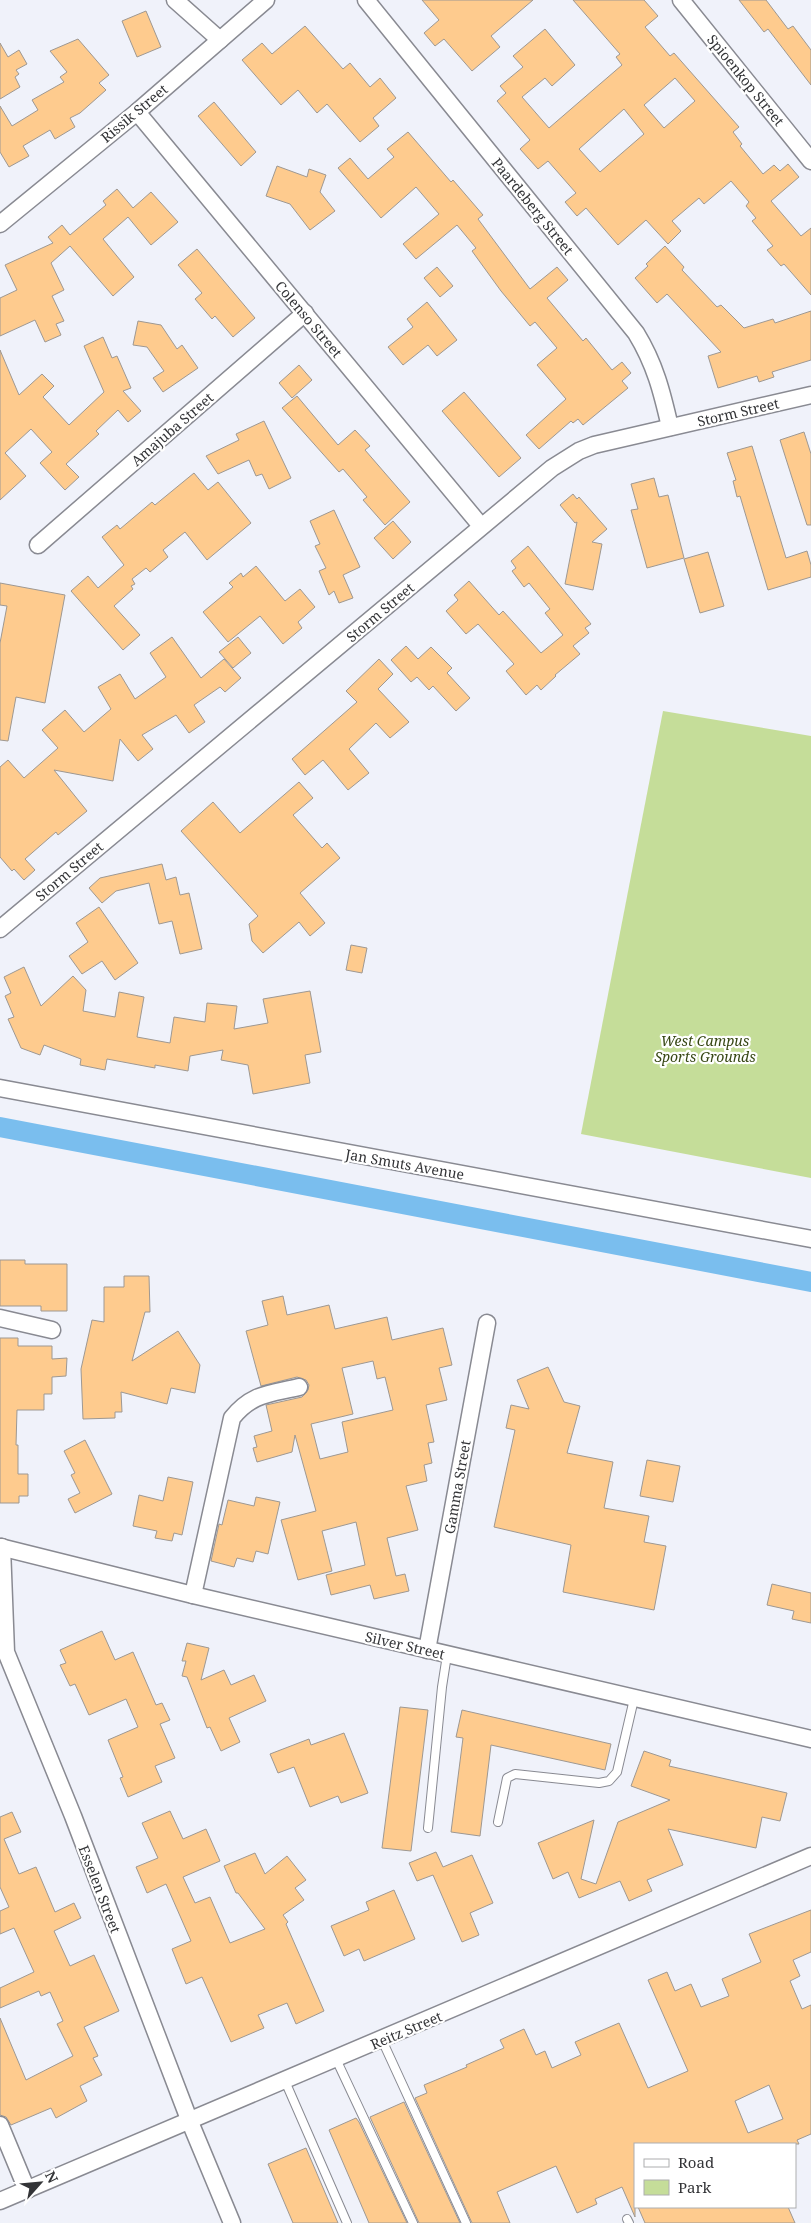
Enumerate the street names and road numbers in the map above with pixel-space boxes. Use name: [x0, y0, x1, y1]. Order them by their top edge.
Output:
street label: Spioenkop Street: [703, 30, 789, 130]
street label: Rissik Street: [97, 79, 171, 147]
street label: Paardeberg Street: [488, 153, 578, 259]
street label: Colenso Street: [271, 277, 347, 361]
street label: Amajuba Street: [127, 388, 217, 470]
street label: Storm Street: [695, 393, 781, 431]
street label: Storm Street: [342, 578, 418, 646]
street label: Storm Street: [31, 837, 107, 905]
street label: Jan Smuts Avenue: [343, 1144, 466, 1184]
street label: Gamma Street: [439, 1439, 475, 1535]
street label: Silver Street: [363, 1627, 447, 1663]
street label: Esselen Street: [75, 1842, 125, 1936]
street label: Reitz Street: [367, 2006, 445, 2054]

